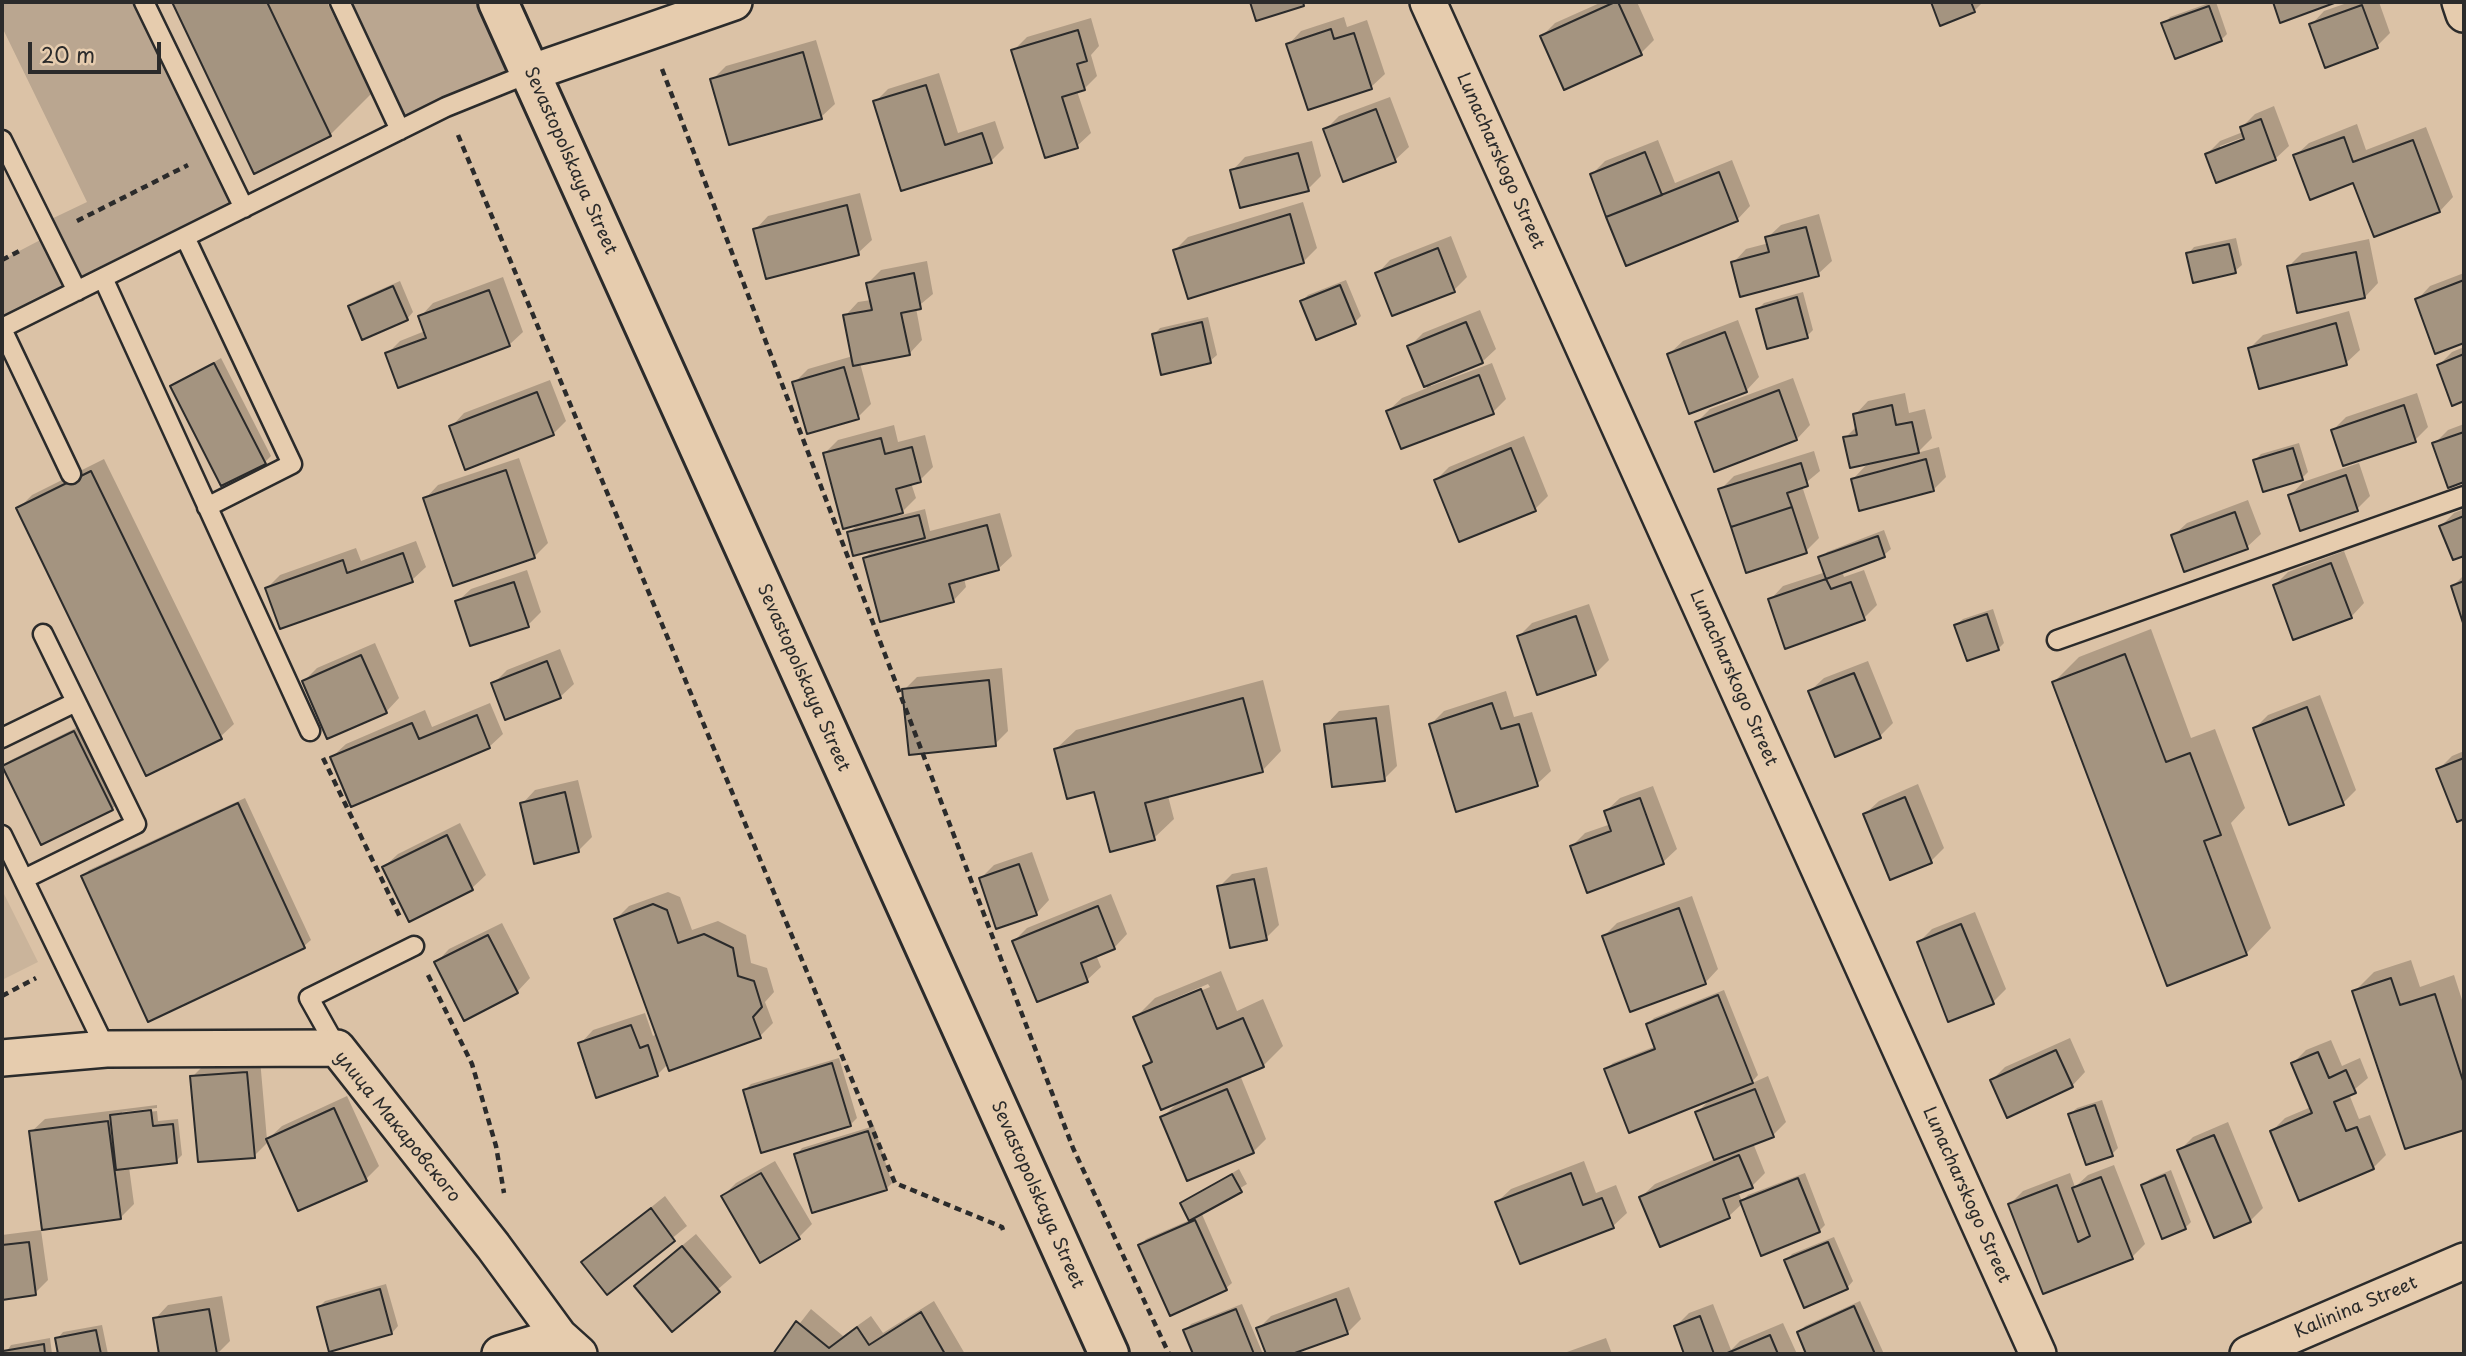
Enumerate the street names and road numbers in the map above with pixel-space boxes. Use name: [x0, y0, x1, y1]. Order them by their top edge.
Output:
street label: Sevastopolskaya Street: [519, 64, 621, 258]
street label: Lunacharskogo Street: [1451, 70, 1549, 252]
street label: Sevastopolskaya Street: [752, 581, 854, 775]
street label: Lunacharskogo Street: [1684, 587, 1782, 769]
street label: улица Макаровского: [329, 1047, 465, 1207]
street label: Sevastopolskaya Street: [986, 1098, 1088, 1292]
street label: Lunacharskogo Street: [1917, 1104, 2015, 1286]
street label: Kalinina Street: [2291, 1272, 2421, 1344]

